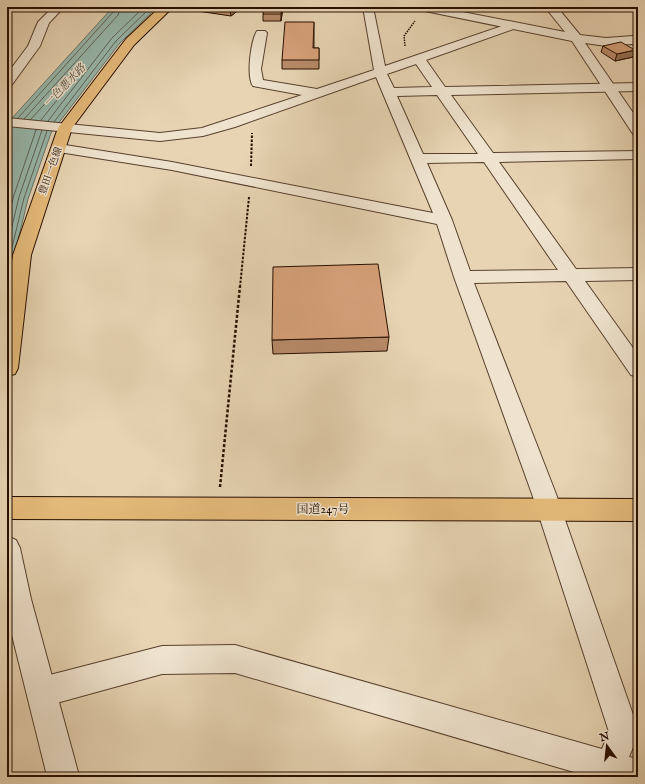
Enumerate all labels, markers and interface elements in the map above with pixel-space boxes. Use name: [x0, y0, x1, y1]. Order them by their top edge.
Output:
water label: 一色悪水路: [41, 61, 90, 111]
street label: 豊田一色線: [36, 145, 66, 197]
street label: 国道247号: [297, 502, 349, 517]
north arrow: [587, 726, 627, 766]
text: N: [597, 729, 612, 746]

